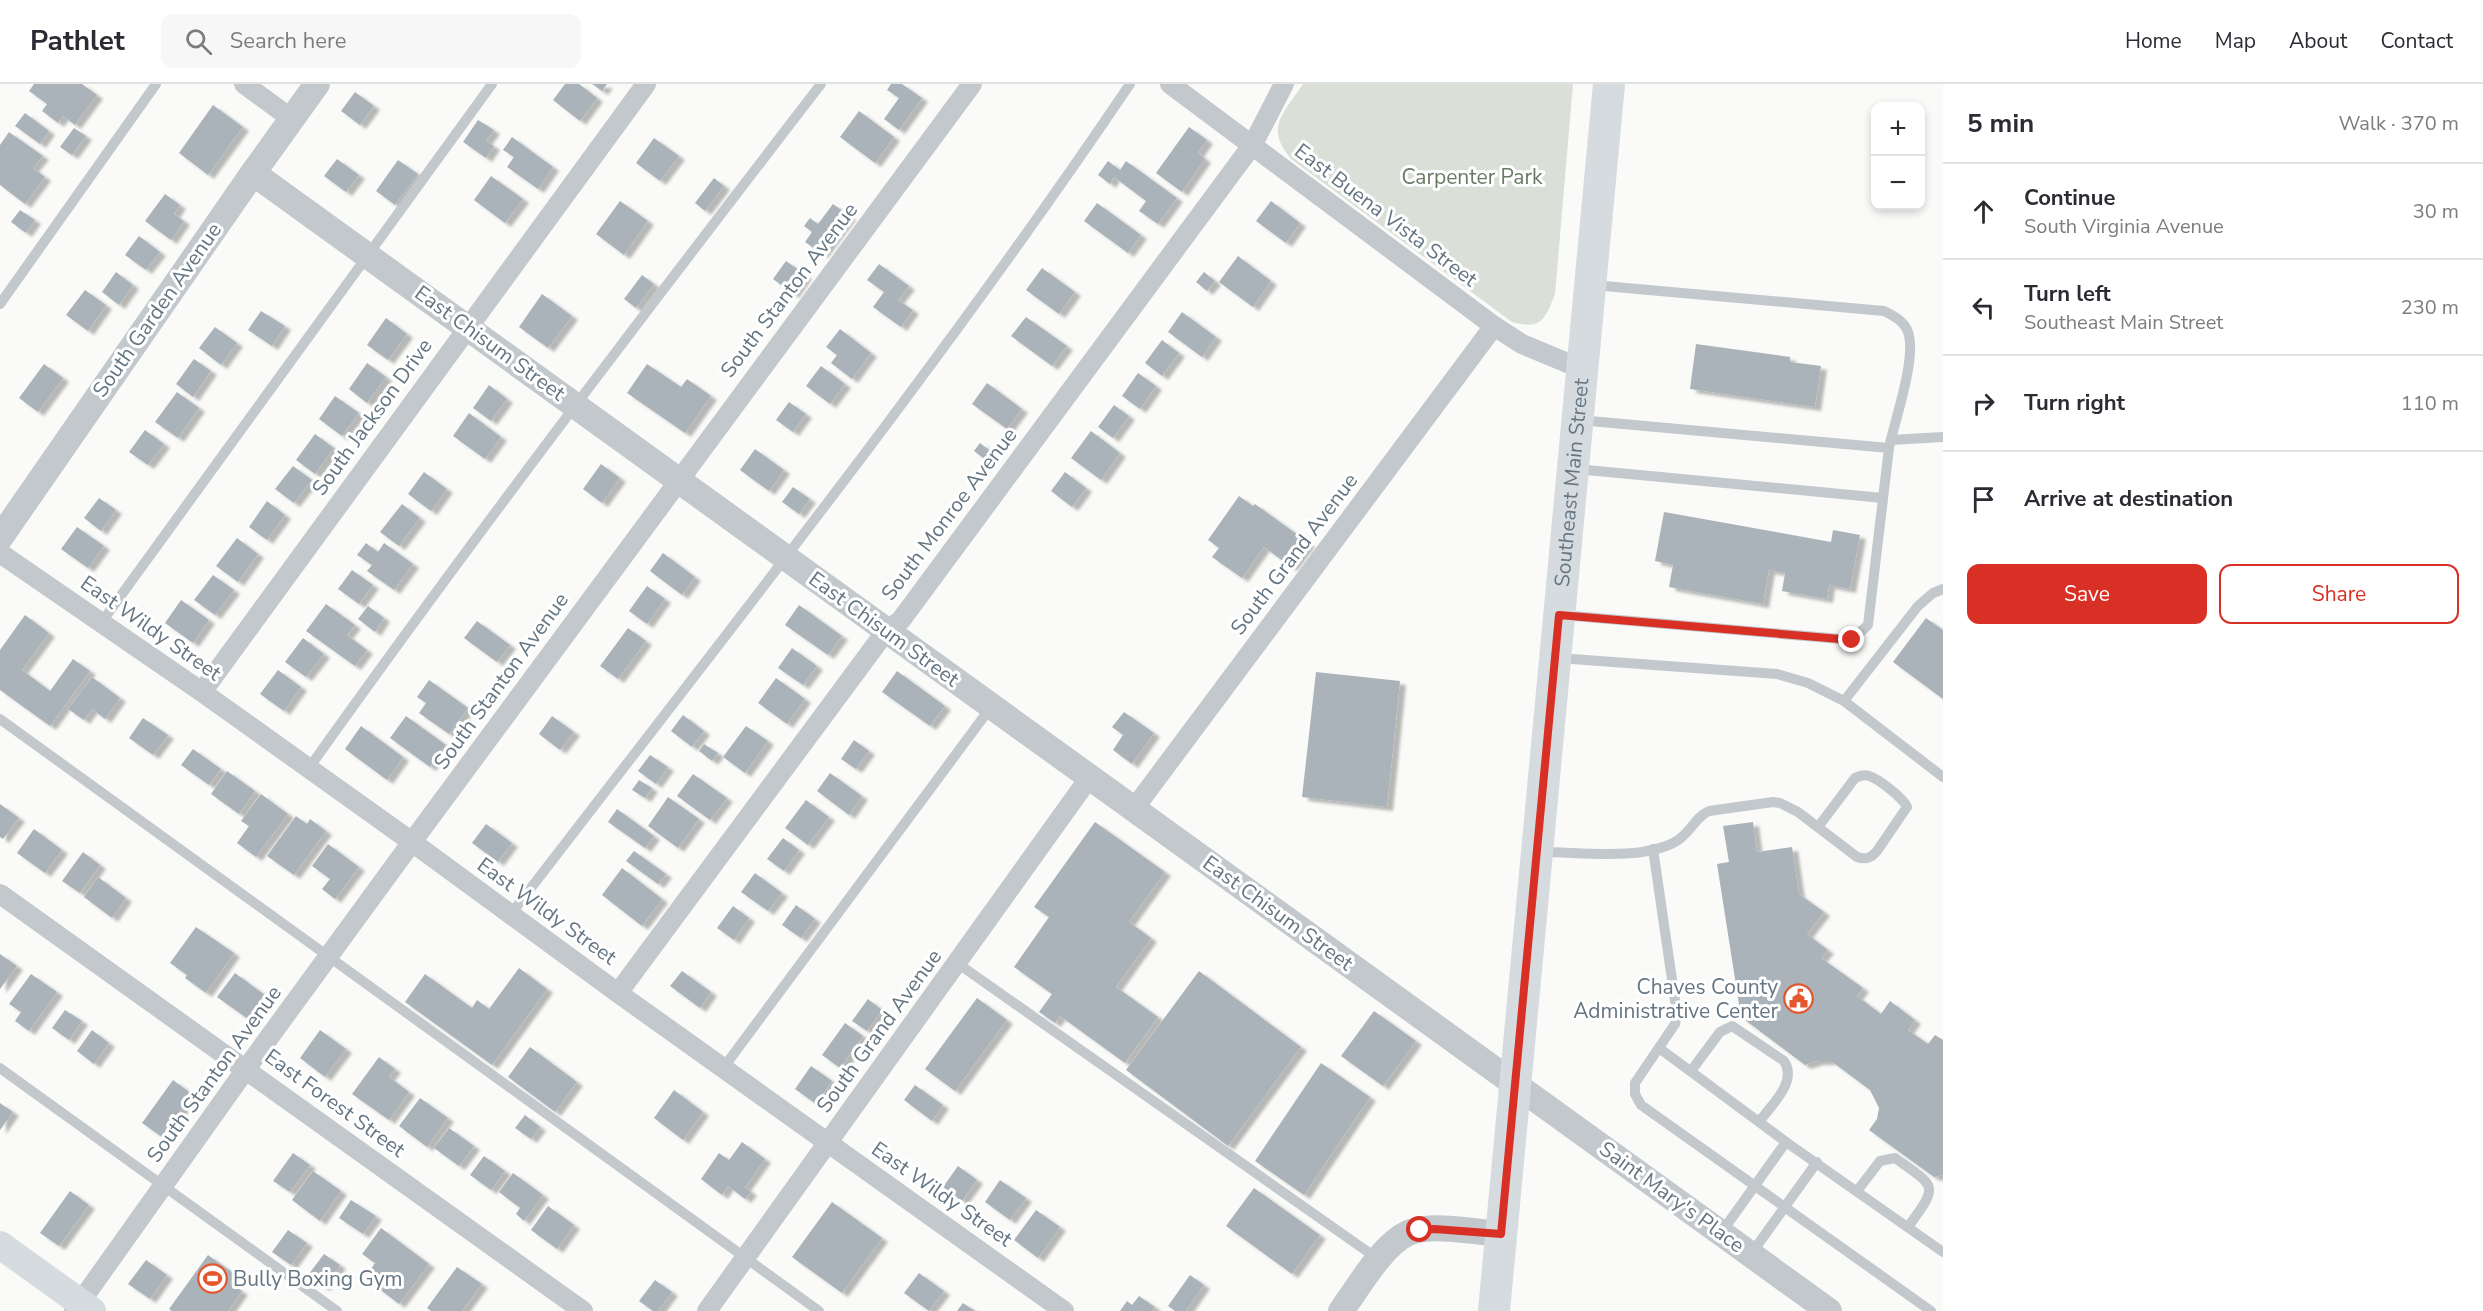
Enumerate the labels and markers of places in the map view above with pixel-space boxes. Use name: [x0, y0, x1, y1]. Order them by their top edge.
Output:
place label: Chaves County Administrative Center: [1573, 973, 1778, 1025]
public building icon: Chaves County Administrative Center: [1783, 983, 1815, 1015]
sports icon: Bully Boxing Gym: [196, 1263, 228, 1295]
place label: Bully Boxing Gym: [233, 1265, 403, 1293]

